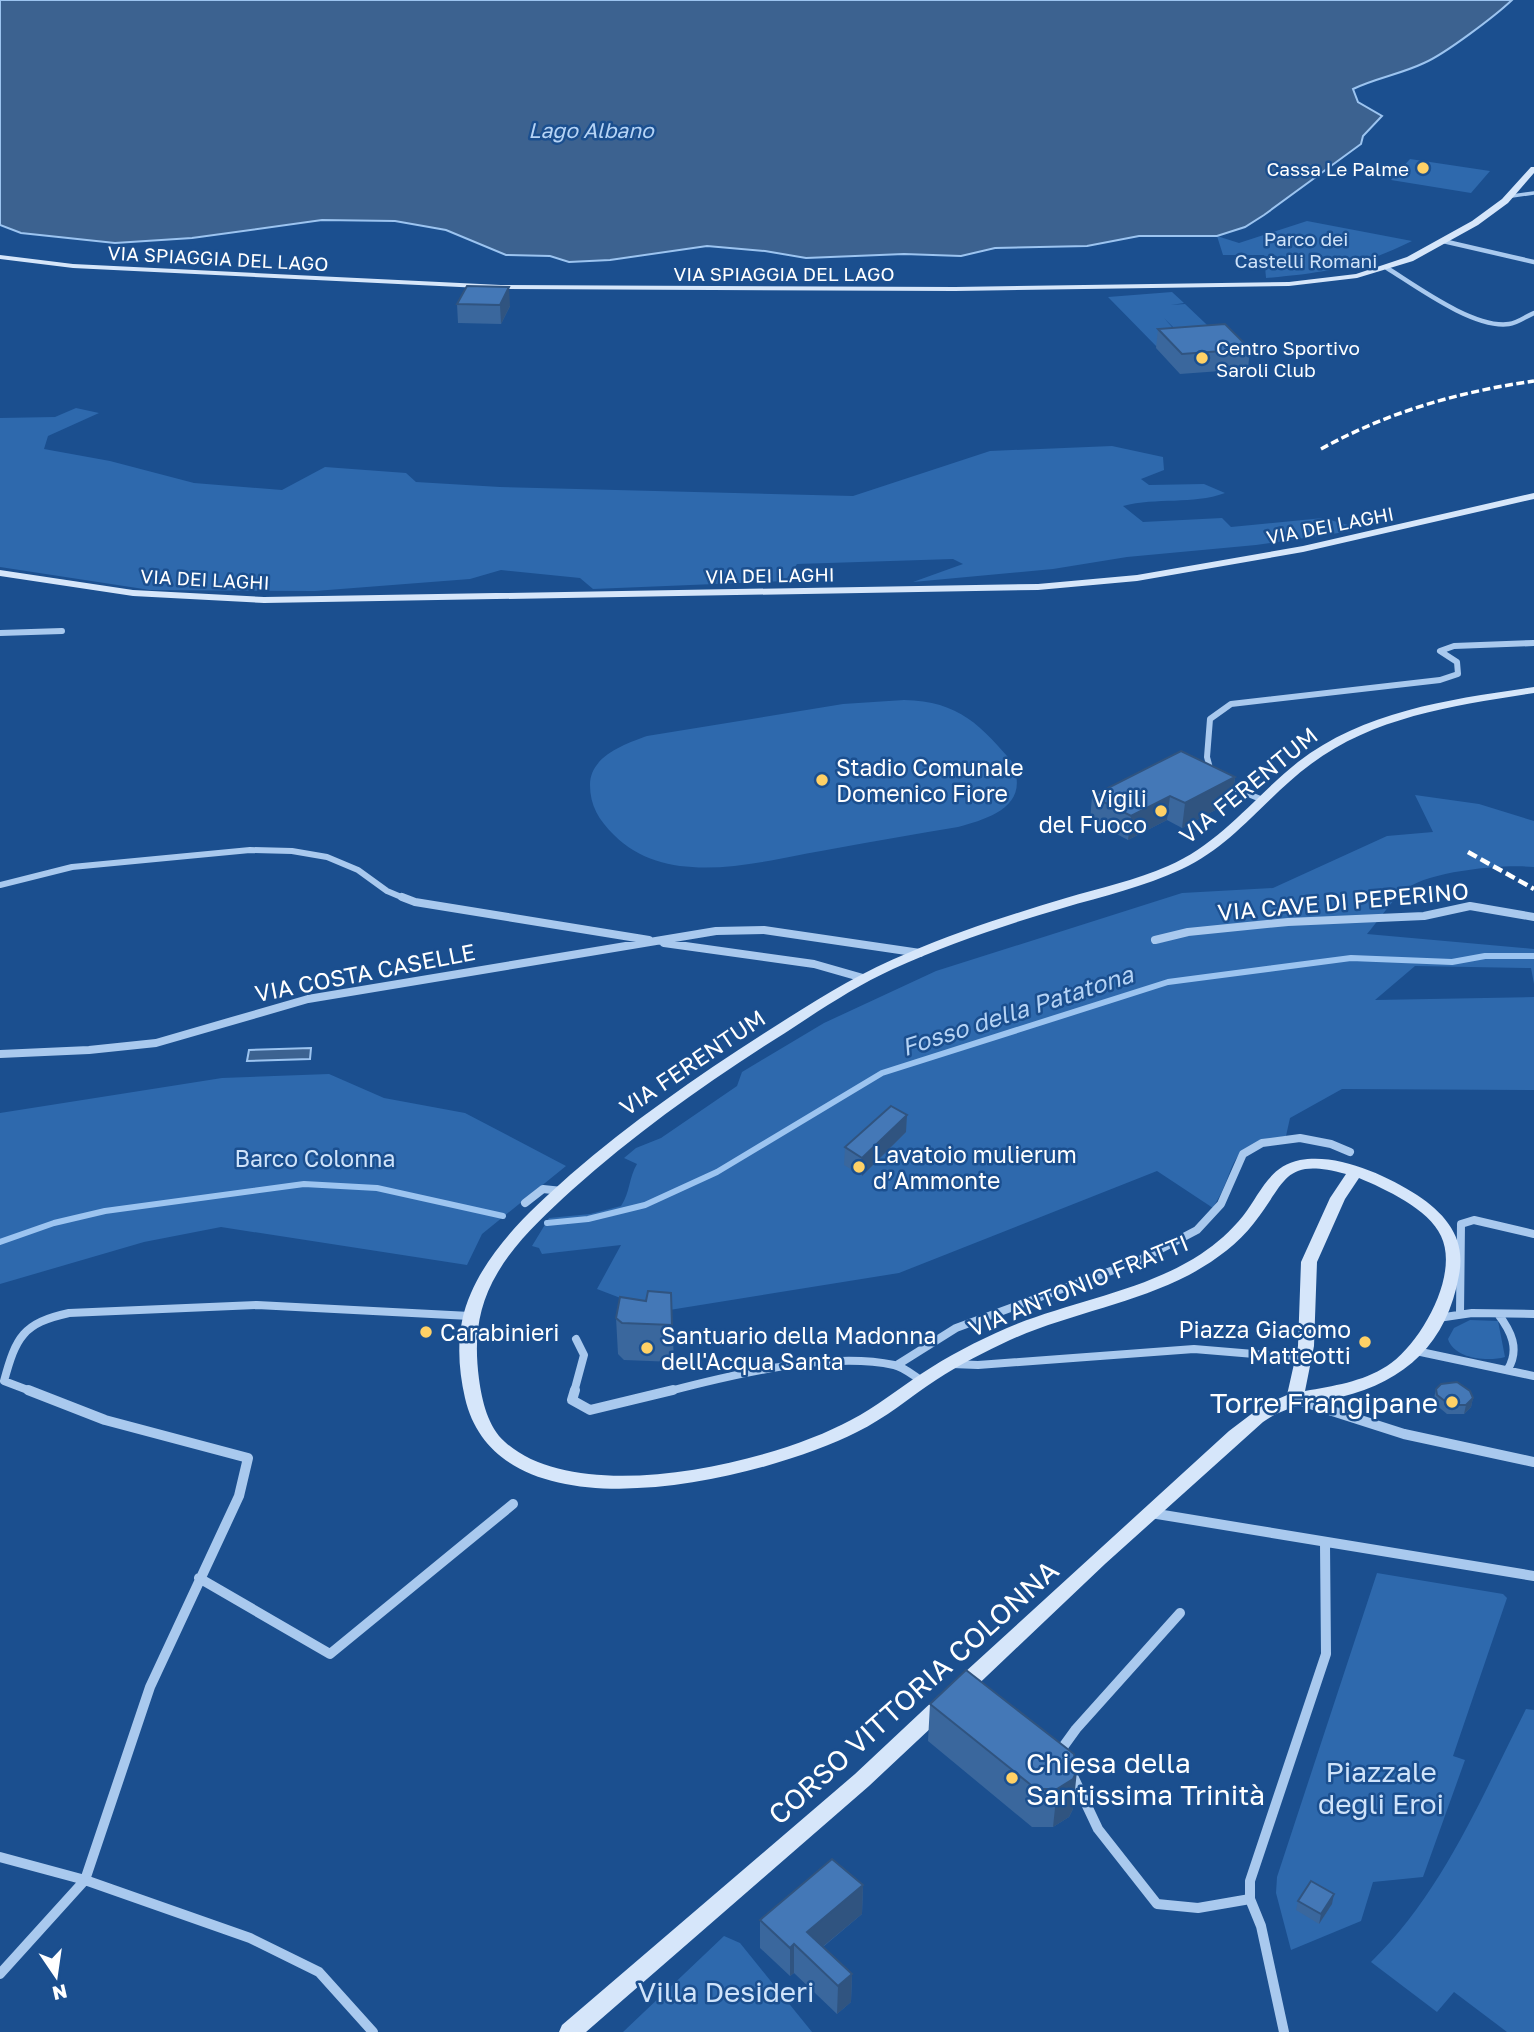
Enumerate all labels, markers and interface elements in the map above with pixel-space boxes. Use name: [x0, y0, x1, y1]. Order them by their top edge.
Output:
water label: Lago Albano: [528, 117, 655, 143]
place label: Cassa Le Palme: [1266, 157, 1409, 180]
marker: Cassa Le Palme: [1415, 160, 1431, 176]
park label: Parco dei Castelli Romani: [1235, 227, 1377, 272]
street label: VIA SPIAGGIA DEL LAGO: [107, 241, 329, 275]
street label: VIA SPIAGGIA DEL LAGO: [673, 262, 895, 285]
place label: Centro Sportivo Saroli Club: [1216, 336, 1360, 381]
marker: Centro Sportivo Saroli Club: [1194, 350, 1210, 366]
street label: VIA DEI LAGHI: [1264, 501, 1396, 549]
street label: VIA DEI LAGHI: [705, 562, 835, 588]
street label: VIA DEI LAGHI: [140, 564, 270, 594]
street label: VIA FERENTUM: [1173, 721, 1323, 849]
place label: Stadio Comunale Domenico Fiore: [836, 753, 1024, 807]
marker: Stadio Comunale Domenico Fiore: [814, 772, 830, 788]
place label: Vigili del Fuoco: [1039, 784, 1147, 838]
marker: Vigili del Fuoco: [1153, 803, 1169, 819]
street label: VIA CAVE DI PEPERINO: [1216, 876, 1470, 926]
street label: VIA COSTA CASELLE: [252, 937, 478, 1007]
water label: Fosso della Patatona: [897, 958, 1138, 1061]
street label: VIA FERENTUM: [614, 1003, 770, 1121]
place label: Lavatoio mulierum d’Ammonte: [873, 1140, 1077, 1194]
park label: Barco Colonna: [235, 1144, 395, 1172]
marker: Lavatoio mulierum d’Ammonte: [851, 1159, 867, 1175]
street label: VIA ANTONIO FRATTI: [964, 1228, 1192, 1342]
place label: Piazza Giacomo Matteotti: [1178, 1315, 1351, 1369]
place label: Carabinieri: [440, 1318, 559, 1346]
place label: Santuario della Madonna dell'Acqua Santa: [661, 1321, 936, 1375]
marker: Carabinieri: [418, 1324, 434, 1340]
marker: Piazza Giacomo Matteotti: [1357, 1334, 1373, 1350]
marker: Santuario della Madonna dell'Acqua Santa: [639, 1340, 655, 1356]
place label: Torre Frangipane: [1210, 1386, 1438, 1419]
marker: Torre Frangipane: [1444, 1394, 1460, 1410]
street label: CORSO VITTORIA COLONNA: [761, 1553, 1065, 1831]
place label: Chiesa della Santissima Trinità: [1026, 1746, 1265, 1811]
park label: Piazzale degli Eroi: [1318, 1755, 1444, 1820]
marker: Chiesa della Santissima Trinità: [1004, 1770, 1020, 1786]
north arrow: [21, 1941, 91, 2011]
park label: Villa Desideri: [637, 1975, 815, 2008]
text: N: [50, 1980, 70, 2006]

